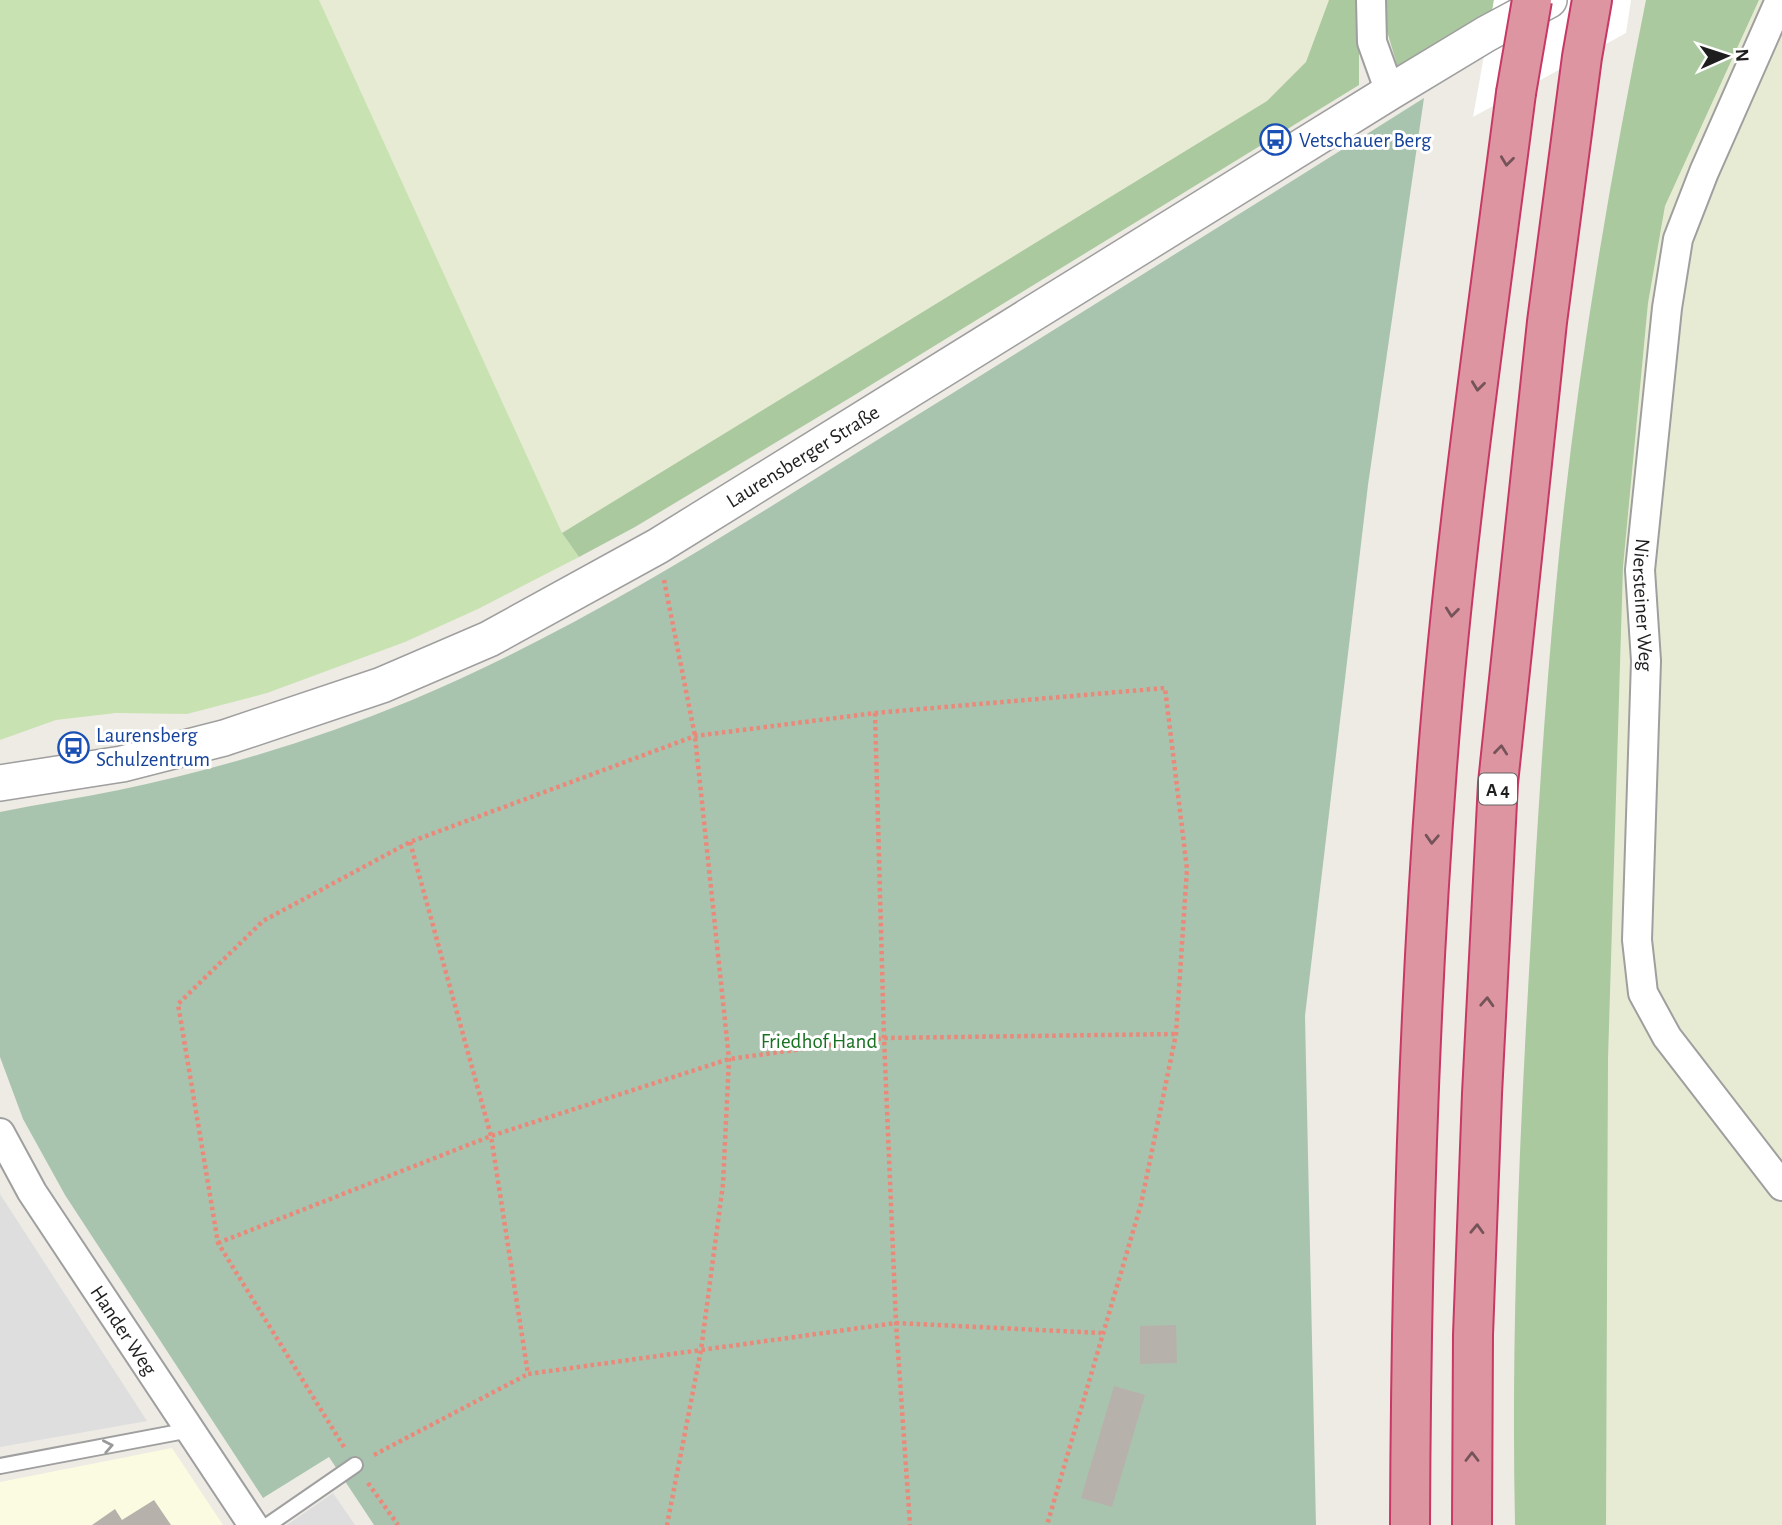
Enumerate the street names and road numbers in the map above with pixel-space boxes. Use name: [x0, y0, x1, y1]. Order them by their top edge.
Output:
street label: Laurensberger Straße: [723, 401, 883, 512]
street label: Niersteiner Weg: [1629, 537, 1656, 672]
road number: A 4: [1479, 774, 1517, 804]
street label: Hander Weg: [86, 1282, 161, 1380]

